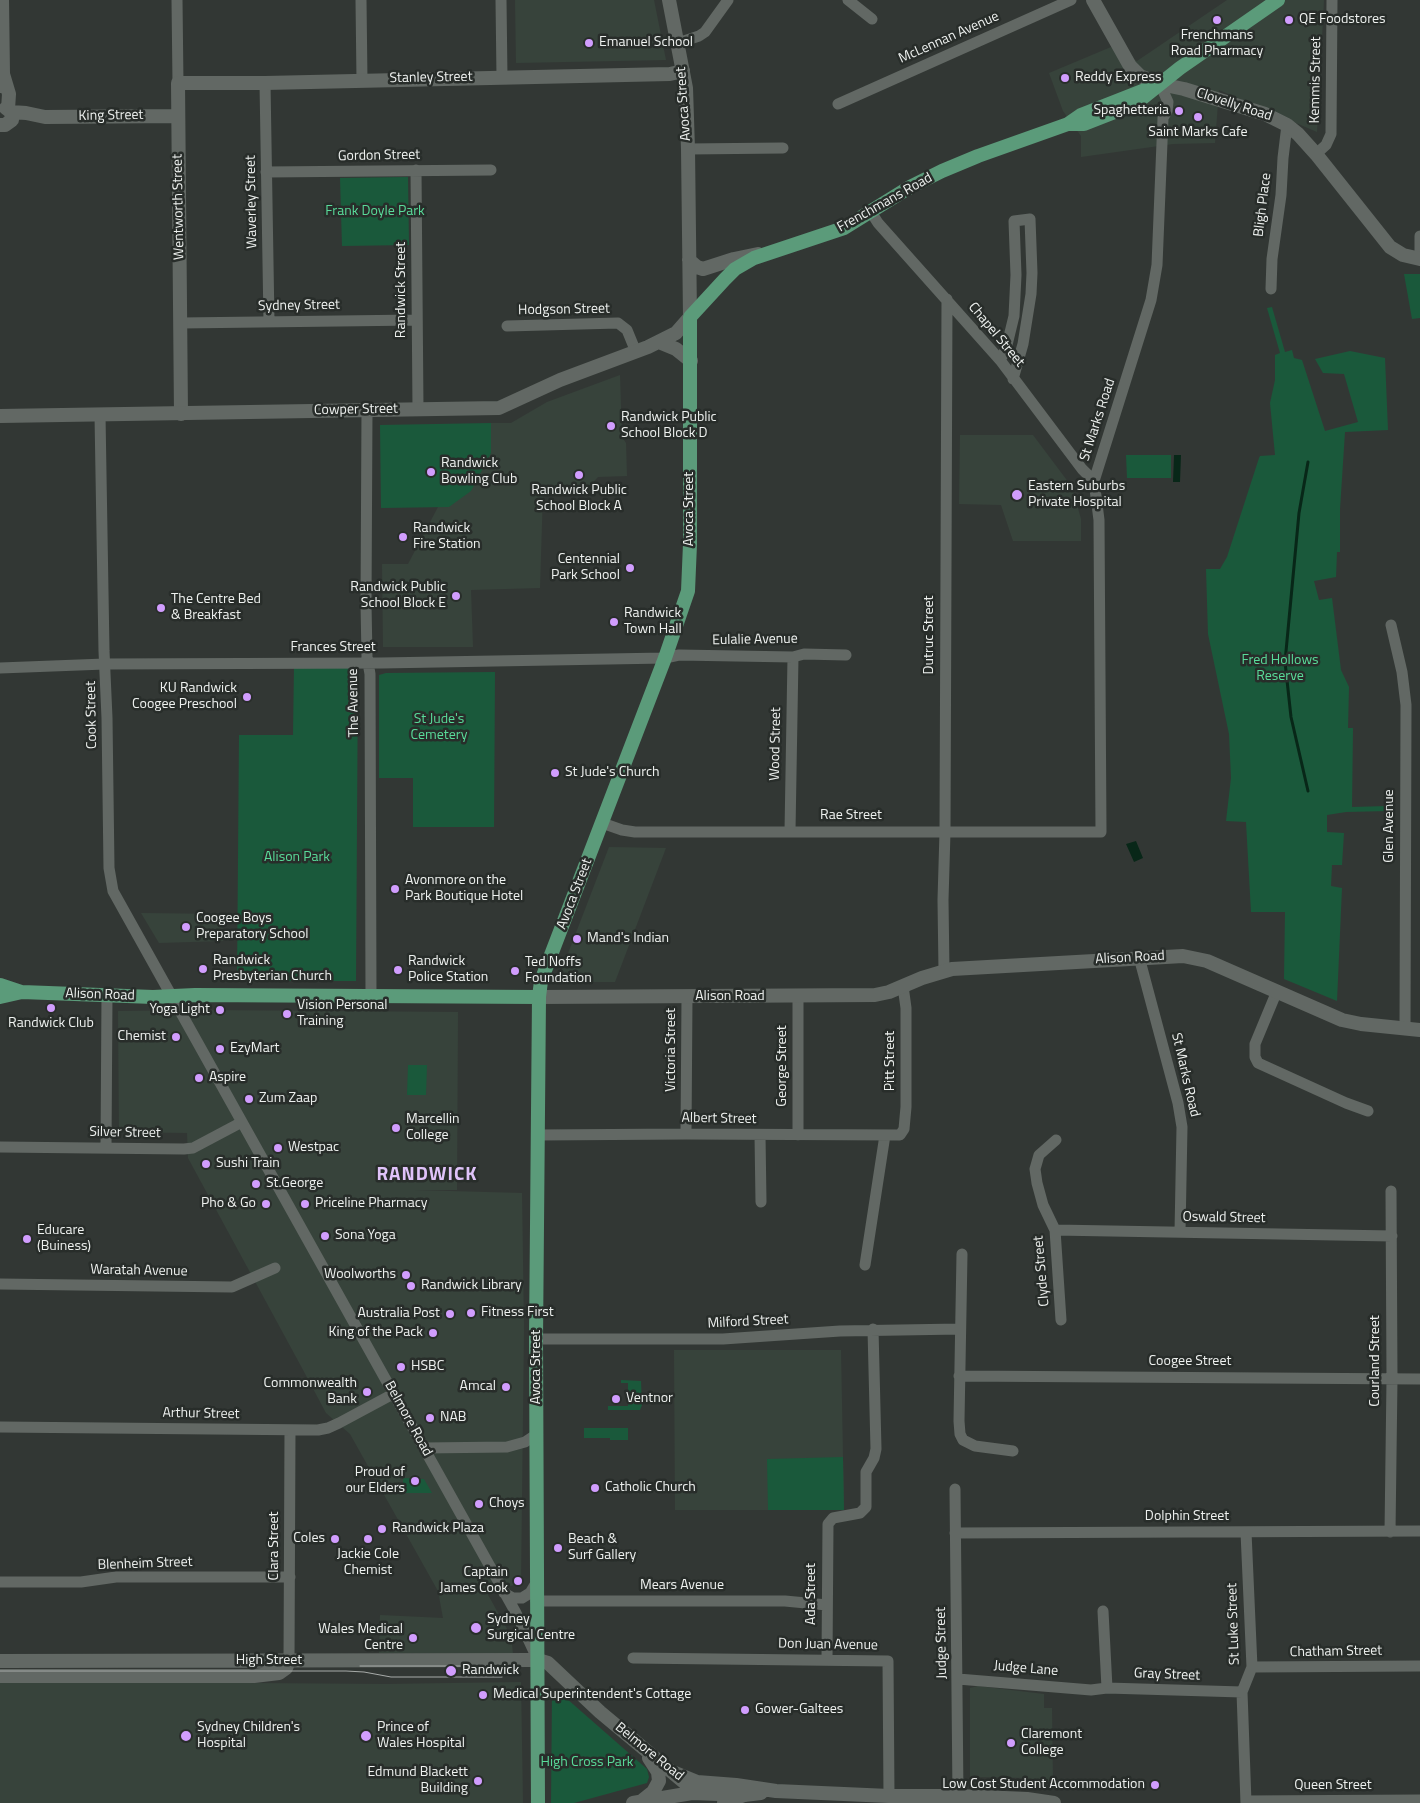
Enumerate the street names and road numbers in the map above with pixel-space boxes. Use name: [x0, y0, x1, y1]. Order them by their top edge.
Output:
street label: McLennan Avenue: [896, 8, 1002, 68]
street label: Kemmis Street: [1307, 36, 1325, 124]
street label: Avoca Street: [673, 66, 695, 142]
street label: Stanley Street: [389, 69, 473, 87]
street label: Clovelly Road: [1194, 85, 1274, 125]
street label: King Street: [78, 107, 144, 125]
street label: Gordon Street: [338, 147, 420, 165]
street label: Wentworth Street: [170, 154, 188, 260]
street label: Waverley Street: [243, 155, 261, 249]
street label: Frenchmans Road: [835, 170, 935, 236]
street label: Bligh Place: [1251, 172, 1275, 238]
street label: Randwick Street: [394, 242, 410, 338]
street label: Sydney Street: [258, 297, 340, 315]
street label: Chapel Street: [964, 299, 1028, 371]
street label: Hodgson Street: [518, 301, 610, 319]
street label: St Marks Road: [1077, 377, 1119, 463]
street label: Cowper Street: [314, 401, 398, 419]
street label: Avoca Street: [682, 472, 698, 546]
street label: Dutruc Street: [922, 596, 938, 674]
street label: Eulalie Avenue: [712, 631, 798, 649]
street label: Frances Street: [290, 640, 376, 656]
street label: The Avenue: [345, 668, 363, 738]
street label: Cook Street: [83, 681, 101, 749]
street label: Wood Street: [767, 707, 785, 781]
street label: Glen Avenue: [1382, 789, 1398, 863]
street label: Rae Street: [820, 808, 882, 824]
street label: Avoca Street: [554, 856, 596, 932]
street label: Alison Road: [1095, 948, 1165, 968]
street label: Alison Road: [65, 985, 135, 1005]
street label: Alison Road: [695, 989, 765, 1005]
street label: Victoria Street: [664, 1008, 680, 1092]
street label: George Street: [775, 1025, 791, 1107]
street label: Pitt Street: [883, 1031, 899, 1091]
street label: St Marks Road: [1167, 1031, 1203, 1119]
street label: Albert Street: [681, 1110, 757, 1128]
street label: Silver Street: [89, 1124, 161, 1142]
street label: Oswald Street: [1182, 1209, 1266, 1227]
street label: Clyde Street: [1031, 1235, 1053, 1307]
street label: Waratah Avenue: [90, 1262, 188, 1280]
street label: Milford Street: [707, 1311, 789, 1333]
street label: Courland Street: [1368, 1315, 1384, 1407]
street label: Avoca Street: [529, 1330, 545, 1404]
street label: Coogee Street: [1149, 1354, 1231, 1370]
street label: Belmore Road: [380, 1379, 436, 1459]
street label: Arthur Street: [162, 1405, 240, 1423]
street label: Dolphin Street: [1145, 1509, 1229, 1525]
street label: Clara Street: [267, 1512, 283, 1580]
street label: Blenheim Street: [97, 1554, 193, 1574]
street label: Ada Street: [804, 1563, 820, 1625]
street label: Mears Avenue: [640, 1578, 724, 1594]
street label: St Luke Street: [1224, 1583, 1244, 1665]
street label: Judge Street: [933, 1607, 951, 1679]
street label: Don Juan Avenue: [778, 1636, 878, 1654]
street label: Chatham Street: [1290, 1643, 1382, 1661]
street label: High Street: [236, 1653, 302, 1669]
street label: Judge Lane: [993, 1658, 1059, 1680]
street label: Gray Street: [1134, 1665, 1200, 1685]
street label: Belmore Road: [611, 1719, 687, 1785]
street label: Queen Street: [1294, 1778, 1372, 1794]

